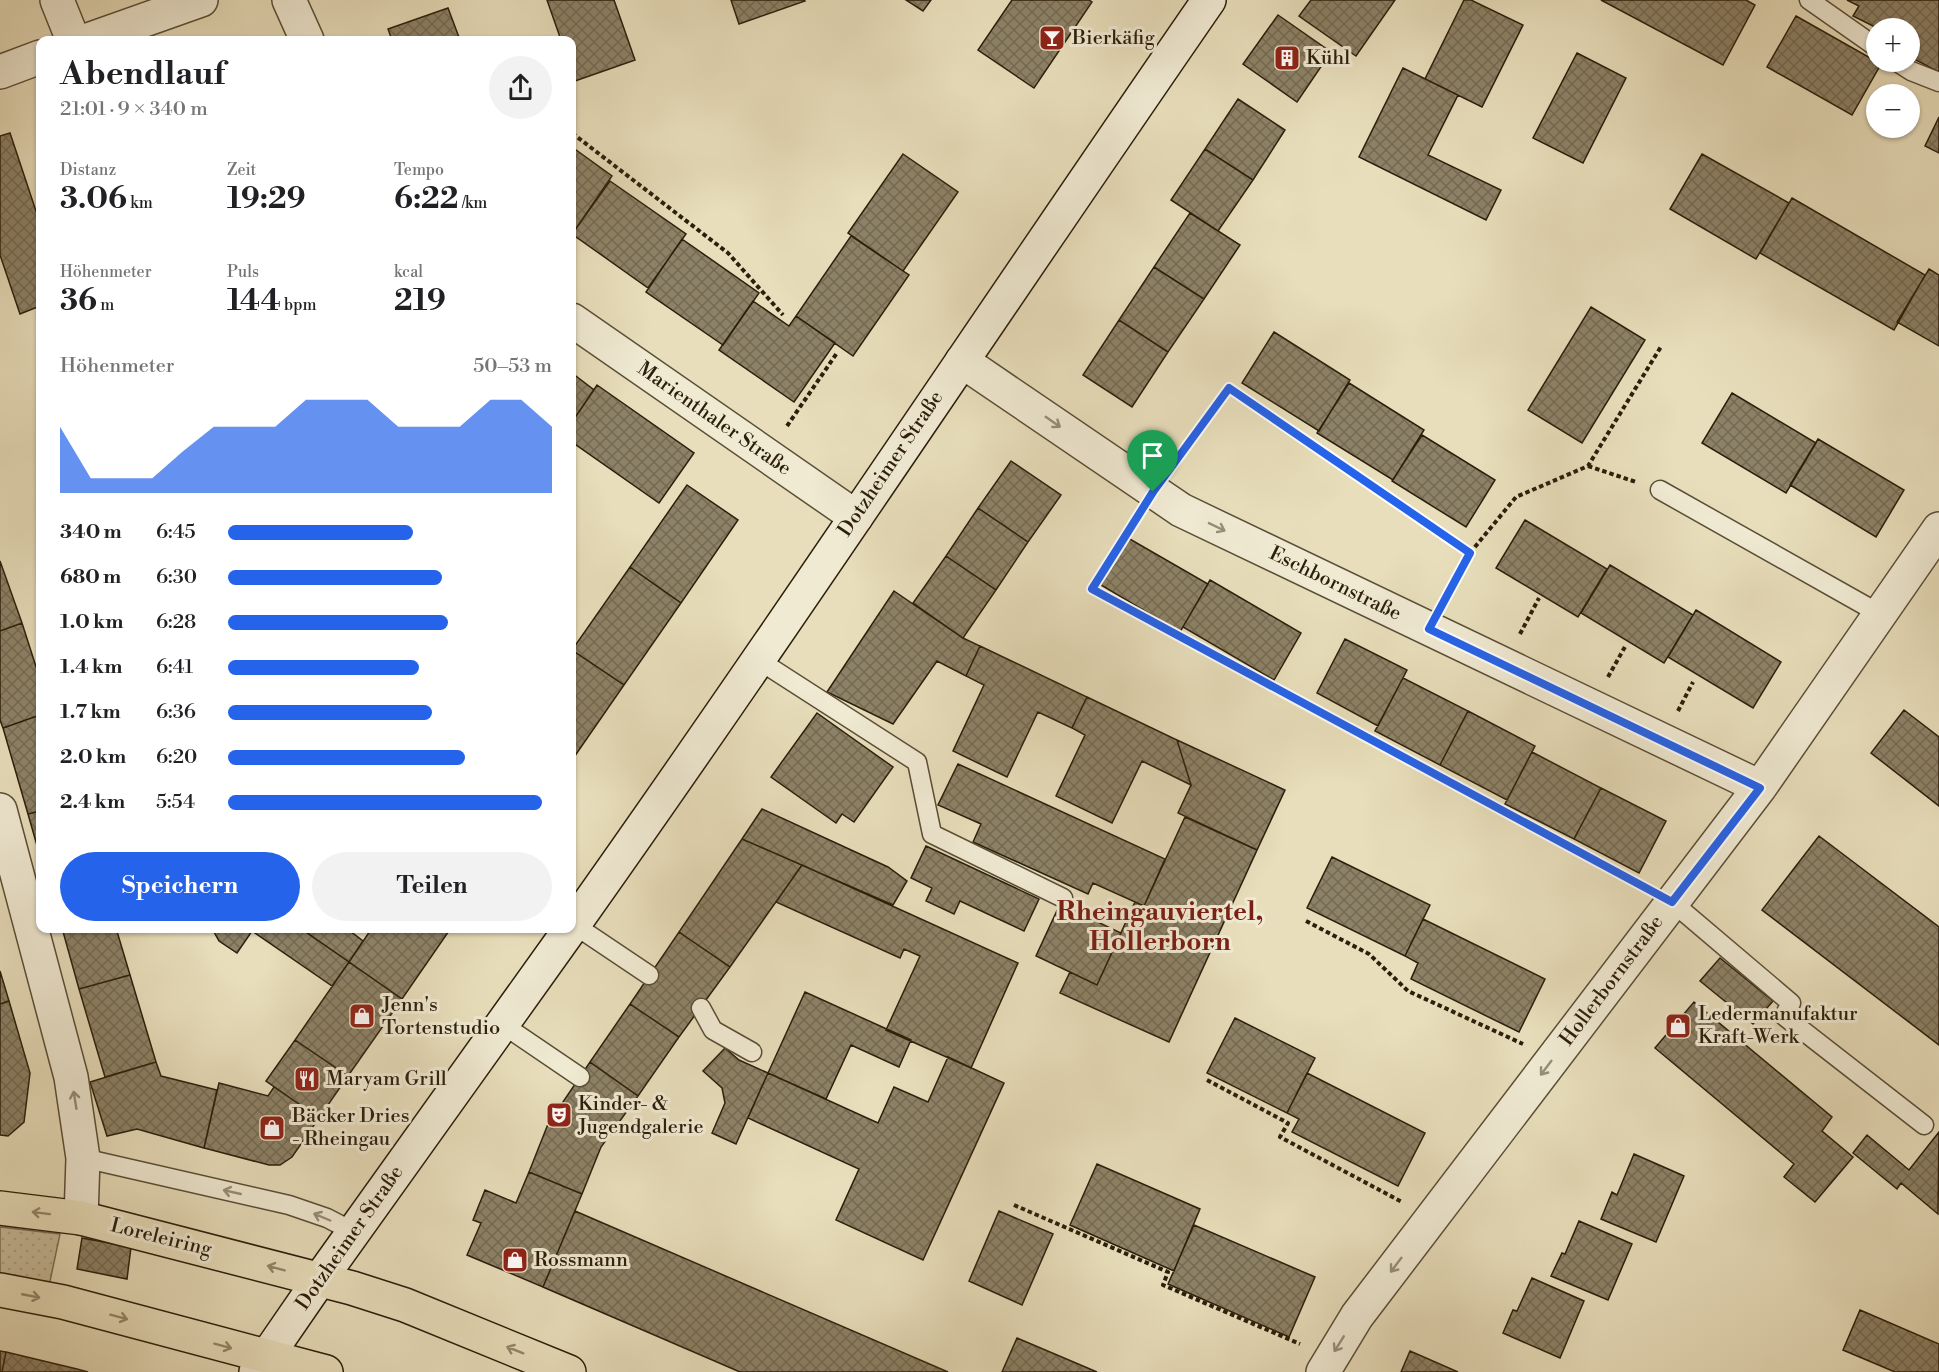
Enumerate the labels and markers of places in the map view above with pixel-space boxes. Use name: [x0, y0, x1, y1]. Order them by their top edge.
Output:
bar icon: Bierkäfig: [1037, 23, 1067, 53]
place label: Bierkäfig: [1071, 26, 1156, 51]
building icon: Kühl: [1272, 43, 1302, 73]
place label: Kühl: [1306, 46, 1350, 71]
pin: [1127, 430, 1178, 492]
place label: Jenn's Tortenstudio: [381, 993, 500, 1041]
shop icon: Jenn's Tortenstudio: [347, 1001, 377, 1031]
place label: Ledermanufaktur Kraft-Werk: [1698, 1002, 1858, 1050]
shop icon: Ledermanufaktur Kraft-Werk: [1663, 1011, 1693, 1041]
restaurant icon: Maryam Grill: [292, 1064, 322, 1094]
place label: Maryam Grill: [326, 1067, 447, 1092]
place label: Kinder- & Jugendgalerie: [577, 1092, 704, 1140]
theatre icon: Kinder- & Jugendgalerie: [544, 1100, 574, 1130]
place label: Bäcker Dries - Rheingau: [291, 1104, 409, 1152]
shop icon: Bäcker Dries - Rheingau: [257, 1113, 287, 1143]
shop icon: Rossmann: [500, 1245, 530, 1275]
place label: Rossmann: [534, 1248, 628, 1273]

